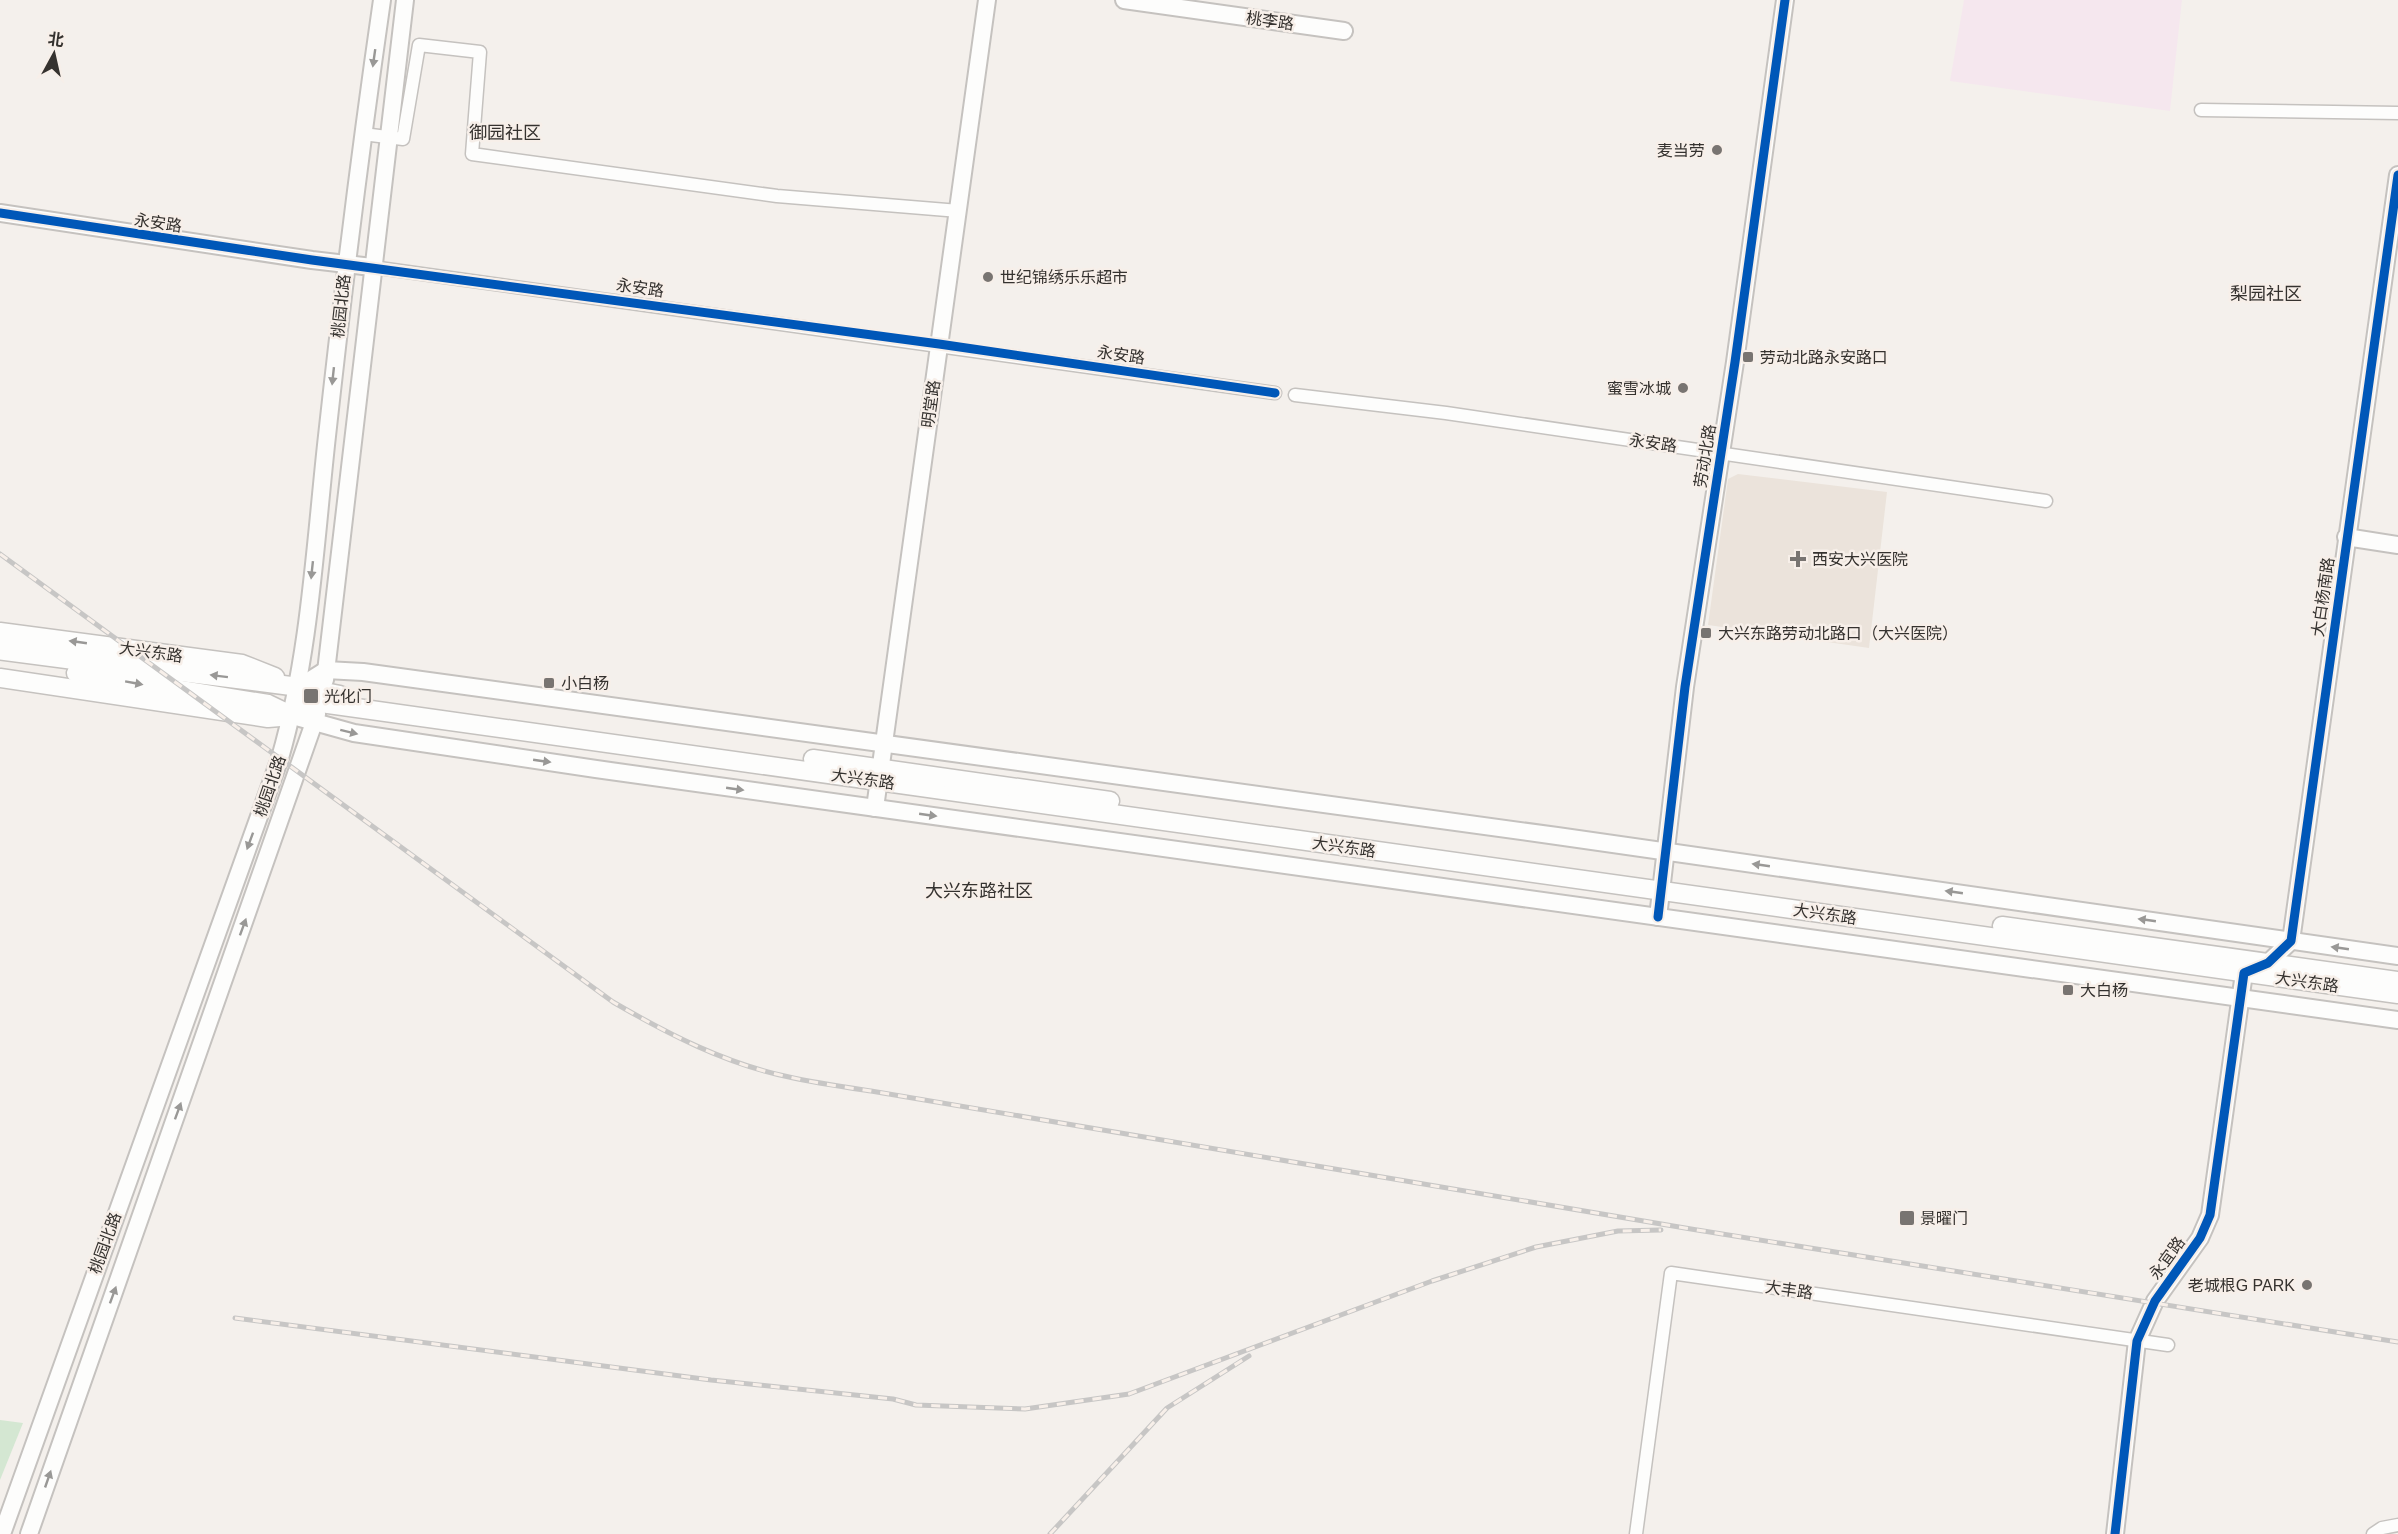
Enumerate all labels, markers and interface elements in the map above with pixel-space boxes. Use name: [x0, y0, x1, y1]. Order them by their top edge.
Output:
street label: 桃李路: [1245, 9, 1295, 33]
north arrow: [24, 24, 84, 84]
text: 北: [47, 30, 65, 49]
one-way arrow: [369, 49, 378, 68]
district label: 御园社区: [469, 123, 541, 143]
place label: 麦当劳: [1657, 142, 1705, 159]
marker: 麦当劳: [1710, 143, 1724, 157]
street label: 永安路: [133, 211, 183, 235]
place label: 世纪锦绣乐乐超市: [1000, 269, 1128, 286]
marker: 世纪锦绣乐乐超市: [981, 270, 995, 284]
street label: 桃园北路: [329, 273, 353, 339]
street label: 永安路: [615, 276, 665, 300]
district label: 梨园社区: [2230, 284, 2302, 304]
street label: 永安路: [1096, 343, 1146, 367]
place label: 劳动北路永安路口: [1760, 349, 1888, 366]
marker: 劳动北路永安路口: [1741, 350, 1755, 364]
one-way arrow: [329, 367, 338, 386]
street label: 明堂路: [919, 379, 943, 429]
place label: 蜜雪冰城: [1607, 380, 1671, 397]
marker: 蜜雪冰城: [1676, 381, 1690, 395]
street label: 劳动北路: [1692, 423, 1718, 489]
street label: 永安路: [1628, 431, 1678, 455]
marker: 西安大兴医院: [1789, 550, 1807, 568]
place label: 西安大兴医院: [1812, 551, 1908, 568]
street label: 大白杨南路: [2309, 556, 2337, 638]
one-way arrow: [307, 561, 317, 580]
place label: 大兴东路劳动北路口（大兴医院）: [1718, 625, 1958, 642]
marker: 大兴东路劳动北路口（大兴医院）: [1699, 626, 1713, 640]
one-way arrow: [69, 637, 88, 646]
street label: 大兴东路: [118, 639, 184, 665]
one-way arrow: [209, 672, 228, 681]
place label: 小白杨: [561, 675, 609, 692]
marker: 小白杨: [542, 676, 556, 690]
one-way arrow: [124, 679, 143, 688]
marker: 光化门: [302, 687, 320, 705]
place label: 光化门: [324, 688, 372, 705]
one-way arrow: [340, 727, 358, 737]
street label: 桃园北路: [252, 753, 288, 819]
one-way arrow: [533, 757, 552, 766]
street label: 大兴东路: [830, 766, 896, 792]
one-way arrow: [726, 784, 745, 793]
one-way arrow: [919, 811, 938, 820]
one-way arrow: [245, 832, 255, 850]
street label: 大兴东路: [1311, 834, 1377, 860]
one-way arrow: [1751, 860, 1770, 869]
district label: 大兴东路社区: [925, 881, 1033, 901]
one-way arrow: [1944, 888, 1963, 897]
street label: 大兴东路: [1792, 901, 1858, 927]
one-way arrow: [2137, 916, 2156, 925]
one-way arrow: [239, 918, 249, 936]
one-way arrow: [2330, 943, 2349, 952]
street label: 大兴东路: [2274, 969, 2340, 995]
place label: 大白杨: [2080, 982, 2128, 999]
marker: 大白杨: [2061, 983, 2075, 997]
one-way arrow: [174, 1102, 184, 1120]
marker: 景曜门: [1898, 1209, 1916, 1227]
street label: 桃园北路: [86, 1210, 124, 1276]
place label: 景曜门: [1920, 1210, 1968, 1227]
street label: 永宜路: [2146, 1234, 2188, 1282]
place label: 老城根G PARK: [2188, 1277, 2295, 1294]
street label: 大丰路: [1764, 1278, 1814, 1302]
marker: 老城根G PARK: [2300, 1278, 2314, 1292]
one-way arrow: [108, 1286, 118, 1304]
one-way arrow: [44, 1470, 54, 1488]

